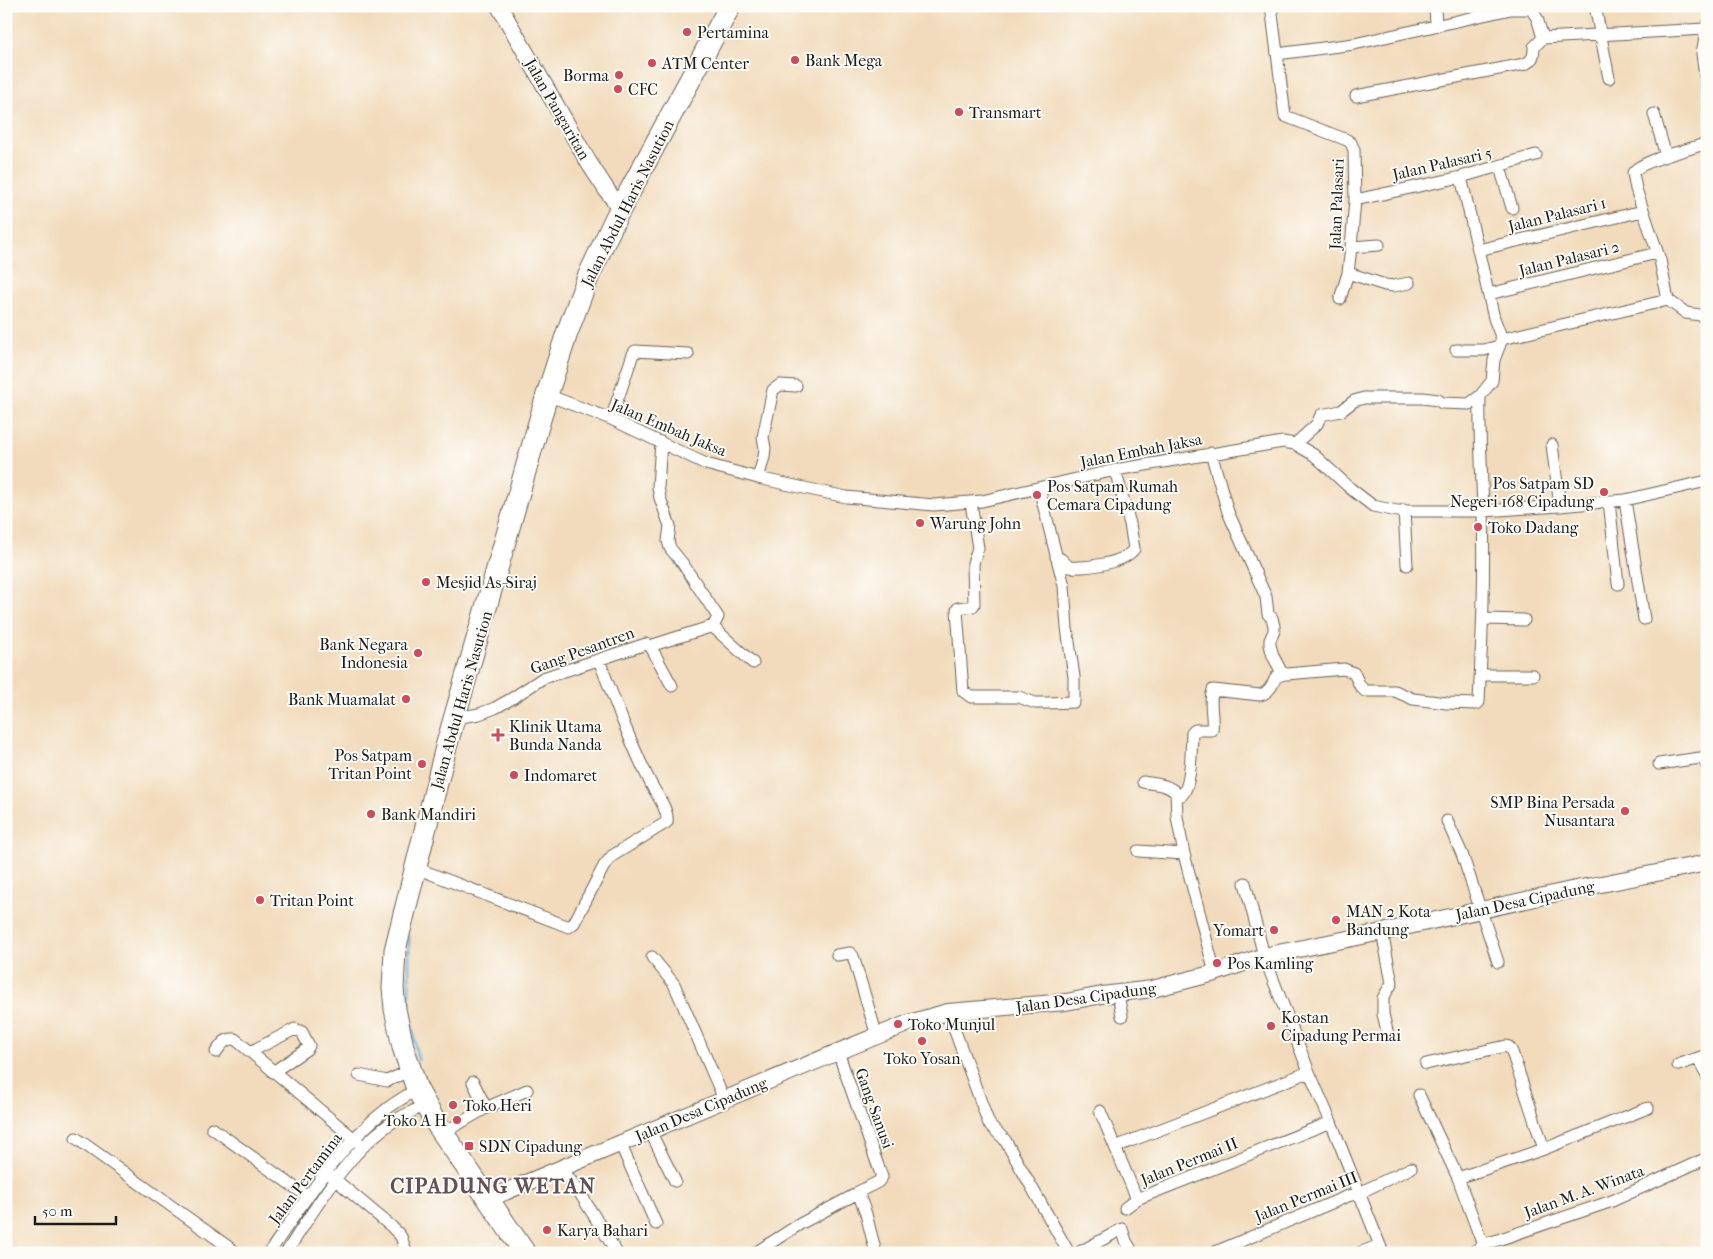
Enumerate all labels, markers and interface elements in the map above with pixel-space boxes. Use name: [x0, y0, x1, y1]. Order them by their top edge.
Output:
place label: Pertamina: [697, 23, 770, 42]
marker: Pertamina: [681, 26, 693, 38]
place label: Bank Mega: [805, 51, 883, 70]
street label: Jalan Pangaritan: [520, 54, 595, 164]
place label: ATM Center: [661, 54, 749, 73]
marker: Bank Mega: [789, 54, 801, 66]
marker: ATM Center: [646, 57, 658, 69]
place label: Borma: [563, 66, 610, 85]
marker: Borma: [613, 69, 625, 81]
place label: CFC: [628, 80, 658, 99]
marker: CFC: [612, 83, 624, 95]
place label: Transmart: [969, 103, 1042, 122]
marker: Transmart: [953, 106, 965, 118]
street label: Jalan Abdul Haris Nasution: [576, 116, 678, 292]
street label: Jalan Palasari 5: [1389, 143, 1494, 185]
street label: Jalan Palasari: [1325, 158, 1348, 252]
street label: Jalan Palasari 1: [1504, 193, 1608, 236]
street label: Jalan Palasari 2: [1515, 237, 1621, 281]
street label: Jalan Embah Jaksa: [606, 394, 730, 461]
street label: Jalan Embah Jaksa: [1077, 429, 1204, 472]
place label: Pos Satpam SD Negeri 168 Cipadung: [1450, 474, 1594, 511]
place label: Pos Satpam Rumah Cemara Cipadung: [1047, 477, 1178, 514]
marker: Pos Satpam SD Negeri 168 Cipadung: [1598, 486, 1610, 498]
marker: Pos Satpam Rumah Cemara Cipadung: [1031, 489, 1043, 501]
place label: Warung John: [929, 514, 1022, 533]
marker: Warung John: [914, 517, 926, 529]
place label: Toko Dadang: [1488, 518, 1579, 537]
marker: Toko Dadang: [1472, 521, 1484, 533]
place label: Mesjid As-Siraj: [436, 573, 537, 592]
marker: Mesjid As-Siraj: [420, 576, 432, 588]
street label: Jalan Abdul Haris Nasution: [426, 608, 496, 793]
street label: Gang Pesantren: [528, 623, 637, 678]
place label: Bank Negara Indonesia: [319, 635, 409, 672]
marker: Bank Negara Indonesia: [412, 647, 424, 659]
place label: Bank Muamalat: [288, 690, 396, 709]
marker: Bank Muamalat: [400, 693, 412, 705]
place label: Klinik Utama Bunda Nanda: [509, 717, 602, 754]
marker: Klinik Utama Bunda Nanda: [491, 728, 505, 742]
place label: Pos Satpam Tritan Point: [328, 746, 413, 783]
marker: Pos Satpam Tritan Point: [416, 758, 428, 770]
place label: Indomaret: [524, 766, 598, 785]
marker: Indomaret: [508, 769, 520, 781]
place label: SMP Bina Persada Nusantara: [1490, 793, 1616, 830]
place label: Bank Mandiri: [381, 805, 476, 824]
marker: SMP Bina Persada Nusantara: [1619, 805, 1631, 817]
marker: Bank Mandiri: [365, 808, 377, 820]
street label: Jalan Desa Cipadung: [1452, 876, 1597, 925]
place label: Tritan Point: [270, 891, 354, 910]
marker: Tritan Point: [254, 894, 266, 906]
place label: MAN 2 Kota Bandung: [1346, 902, 1431, 939]
marker: MAN 2 Kota Bandung: [1330, 914, 1342, 926]
place label: Yomart: [1212, 921, 1264, 940]
marker: Yomart: [1268, 924, 1280, 936]
place label: Pos Kamling: [1227, 954, 1314, 973]
marker: Pos Kamling: [1211, 957, 1223, 969]
street label: Jalan Desa Cipadung: [1013, 978, 1158, 1017]
place label: Kostan Cipadung Permai: [1281, 1008, 1401, 1045]
place label: Toko Munjul: [908, 1015, 996, 1034]
marker: Toko Munjul: [892, 1018, 904, 1030]
marker: Kostan Cipadung Permai: [1265, 1020, 1277, 1032]
marker: Toko Yosan: [916, 1035, 928, 1047]
place label: Toko Yosan: [884, 1049, 961, 1068]
street label: Gang Sanusi: [851, 1065, 898, 1151]
street label: Jalan Desa Cipadung: [631, 1073, 770, 1147]
place label: Toko Heri: [463, 1096, 532, 1115]
marker: Toko Heri: [447, 1099, 459, 1111]
place label: Toko A H: [384, 1111, 447, 1130]
marker: Toko A H: [451, 1114, 463, 1126]
street label: Jalan Pertamina: [264, 1128, 346, 1229]
street label: Jalan Permai II: [1136, 1133, 1240, 1190]
place label: SDN Cipadung: [479, 1137, 582, 1156]
marker: SDN Cipadung: [463, 1140, 475, 1152]
street label: Jalan M. A. Winata: [1520, 1161, 1647, 1223]
street label: Jalan Permai III: [1250, 1167, 1360, 1226]
district label: CIPADUNG WETAN: [390, 1174, 596, 1198]
scale bar: [35, 1194, 116, 1226]
text: 50 m: [42, 1202, 73, 1220]
place label: Karya Bahari: [557, 1221, 648, 1240]
marker: Karya Bahari: [541, 1224, 553, 1236]

